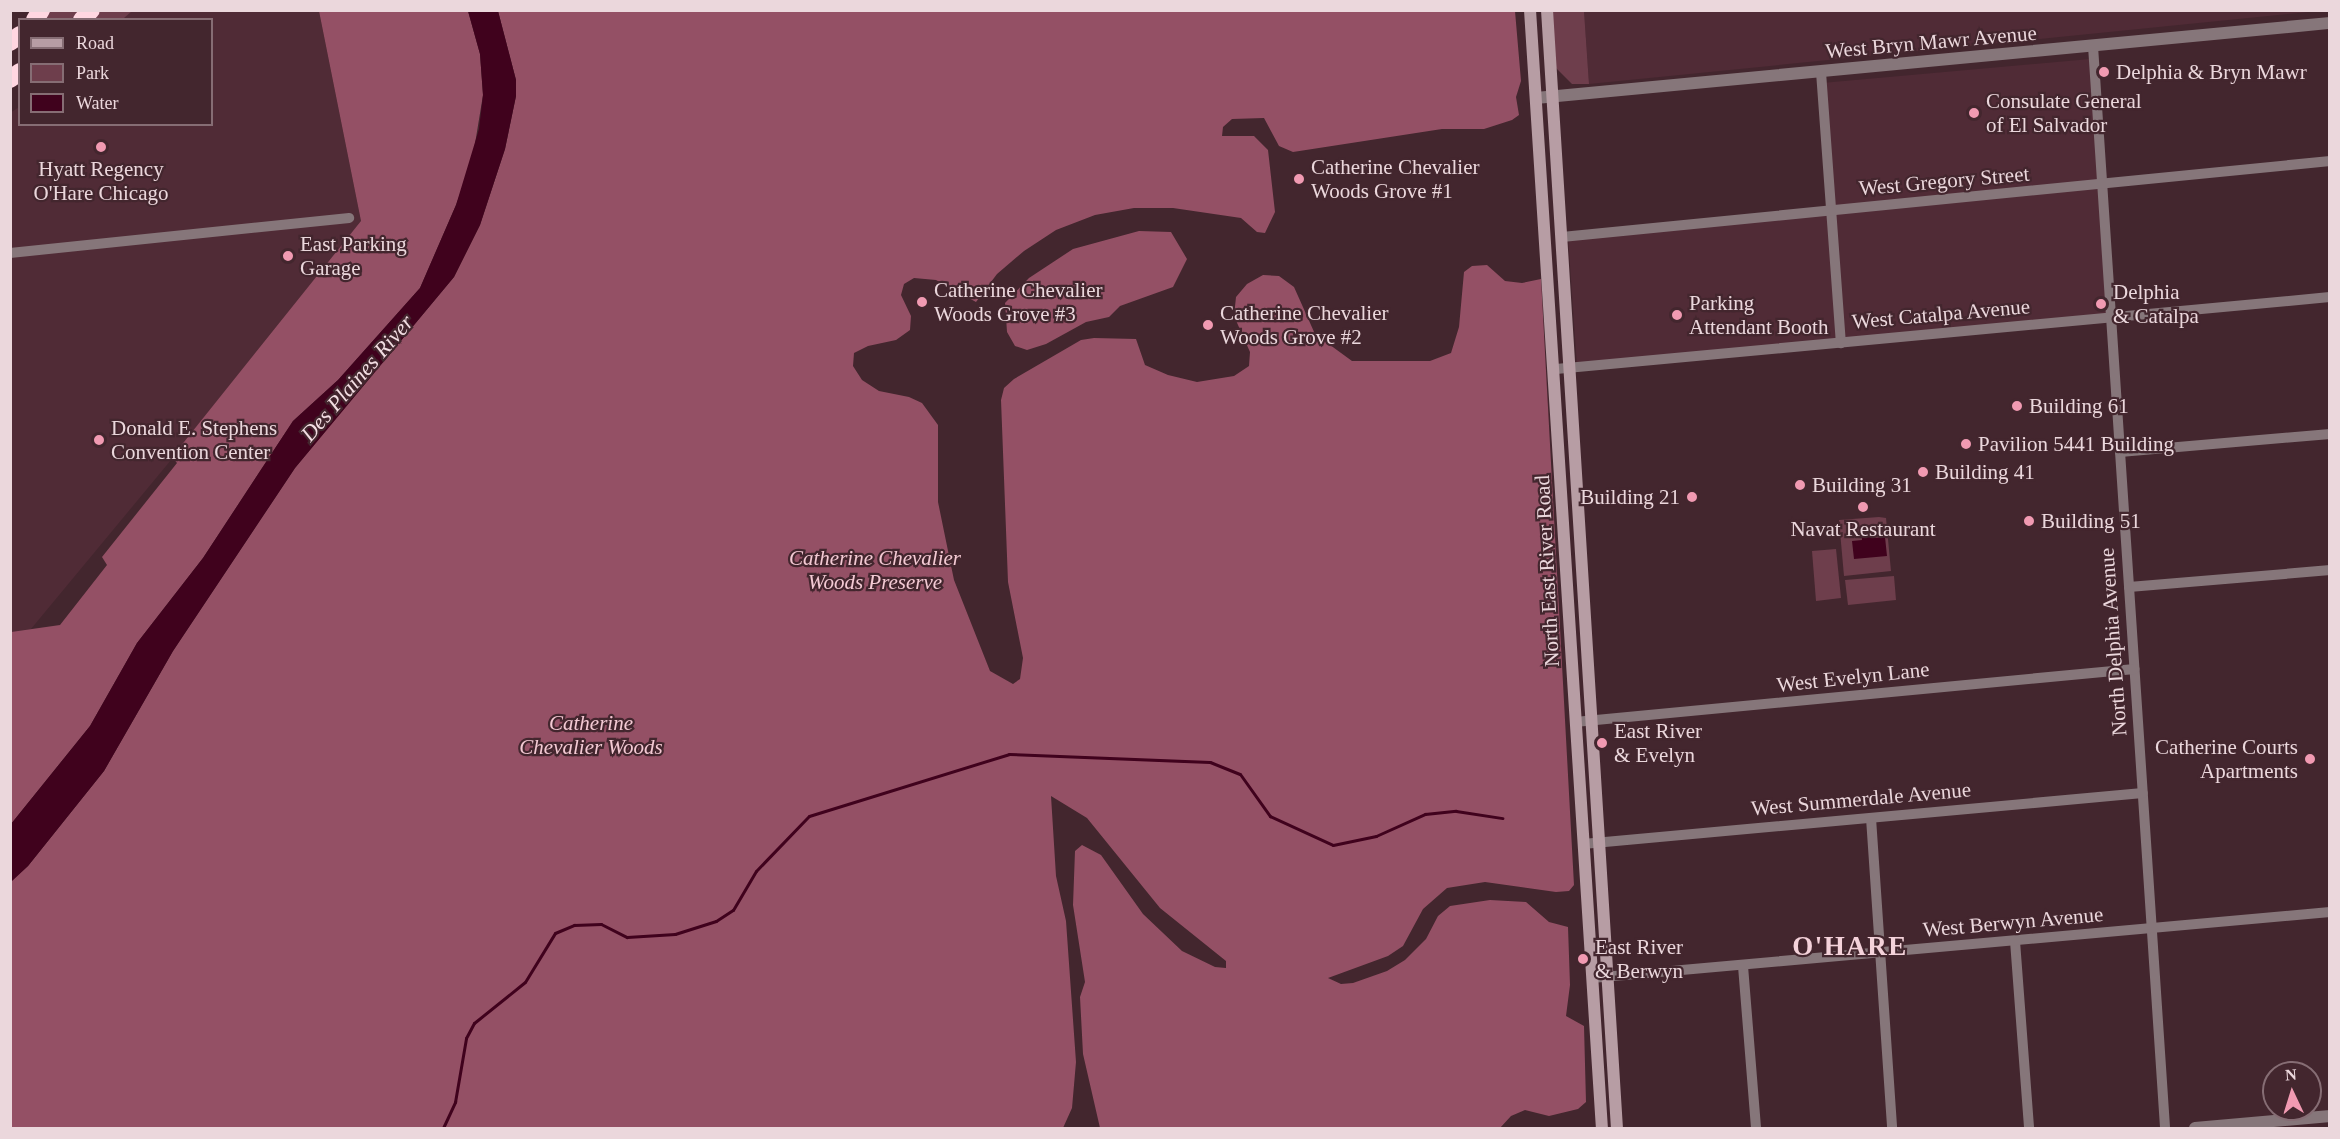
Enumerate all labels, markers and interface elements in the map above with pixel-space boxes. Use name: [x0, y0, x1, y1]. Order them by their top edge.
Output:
legend: [18, 18, 213, 126]
street label: West Bryn Mawr Avenue: [1824, 20, 2038, 64]
text: Road: [76, 33, 114, 53]
place label: Delphia & Bryn Mawr: [2116, 59, 2307, 85]
text: Park: [76, 63, 109, 83]
marker: Delphia & Bryn Mawr: [2097, 65, 2111, 79]
place label: Consulate General of El Salvador: [1986, 88, 2142, 138]
text: Water: [76, 93, 119, 113]
marker: Consulate General of El Salvador: [1967, 106, 1981, 120]
marker: Hyatt Regency O'Hare Chicago: [94, 140, 108, 154]
place label: Catherine Chevalier Woods Grove #1: [1311, 154, 1480, 204]
place label: Hyatt Regency O'Hare Chicago: [34, 156, 168, 206]
street label: West Gregory Street: [1858, 161, 2030, 201]
marker: Catherine Chevalier Woods Grove #1: [1292, 172, 1306, 186]
place label: East Parking Garage: [300, 231, 407, 281]
marker: East Parking Garage: [281, 249, 295, 263]
place label: Catherine Chevalier Woods Grove #3: [934, 277, 1103, 327]
place label: Delphia & Catalpa: [2113, 279, 2199, 329]
place label: Parking Attendant Booth: [1689, 290, 1828, 340]
street label: West Catalpa Avenue: [1850, 294, 2032, 334]
marker: Catherine Chevalier Woods Grove #3: [915, 295, 929, 309]
marker: Delphia & Catalpa: [2094, 297, 2108, 311]
place label: Catherine Chevalier Woods Grove #2: [1220, 300, 1389, 350]
marker: Parking Attendant Booth: [1670, 308, 1684, 322]
water label: Des Plaines River: [295, 309, 419, 447]
marker: Catherine Chevalier Woods Grove #2: [1201, 318, 1215, 332]
place label: Building 61: [2029, 393, 2129, 419]
marker: Building 61: [2010, 399, 2024, 413]
place label: Donald E. Stephens Convention Center: [111, 415, 277, 465]
place label: Pavilion 5441 Building: [1978, 431, 2174, 457]
marker: Donald E. Stephens Convention Center: [92, 433, 106, 447]
marker: Pavilion 5441 Building: [1959, 437, 1973, 451]
place label: Building 41: [1935, 459, 2035, 485]
marker: Building 41: [1916, 465, 1930, 479]
place label: Building 31: [1812, 472, 1912, 498]
street label: North East River Road: [1529, 475, 1565, 667]
marker: Building 31: [1793, 478, 1807, 492]
place label: Building 21: [1580, 484, 1680, 510]
marker: Building 21: [1685, 490, 1699, 504]
marker: Navat Restaurant: [1856, 500, 1870, 514]
place label: Building 51: [2041, 508, 2141, 534]
marker: Building 51: [2022, 514, 2036, 528]
place label: Navat Restaurant: [1790, 516, 1936, 542]
park label: Catherine Chevalier Woods Preserve: [789, 545, 961, 595]
street label: North Delphia Avenue: [2094, 546, 2132, 738]
street label: West Evelyn Lane: [1775, 656, 1931, 698]
park label: Catherine Chevalier Woods: [519, 710, 663, 760]
place label: East River & Evelyn: [1614, 718, 1702, 768]
place label: Catherine Courts Apartments: [2155, 734, 2298, 784]
marker: East River & Evelyn: [1595, 736, 1609, 750]
marker: Catherine Courts Apartments: [2303, 752, 2317, 766]
street label: West Summerdale Avenue: [1749, 777, 1973, 821]
street label: West Berwyn Avenue: [1921, 902, 2105, 942]
district label: O'HARE: [1792, 931, 1908, 963]
place label: East River & Berwyn: [1595, 934, 1683, 984]
marker: East River & Berwyn: [1576, 952, 1590, 966]
north arrow: [2262, 1061, 2322, 1121]
text: N: [2284, 1066, 2297, 1083]

